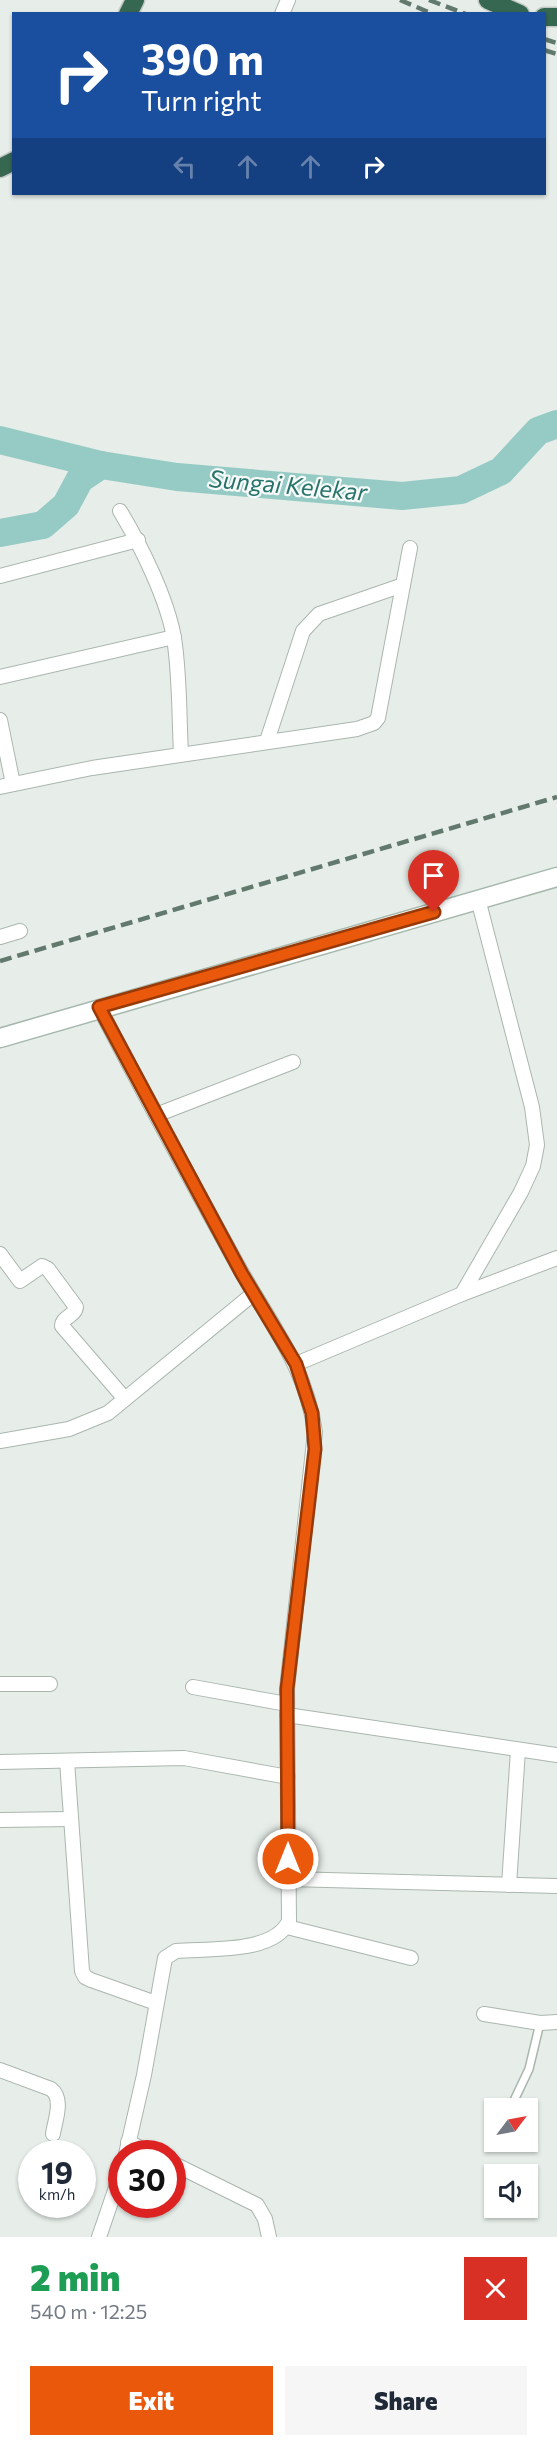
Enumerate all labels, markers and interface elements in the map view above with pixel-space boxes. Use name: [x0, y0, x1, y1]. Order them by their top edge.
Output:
text: 390 m: [141, 32, 264, 84]
icon: right: [42, 36, 120, 114]
text: Turn right: [141, 84, 261, 117]
icon: left: [168, 150, 201, 183]
icon: ahead: [231, 150, 264, 183]
icon: ahead: [294, 150, 327, 183]
icon: right: [357, 150, 390, 183]
water label: Sungai Kelekar: [208, 463, 370, 506]
pin: [408, 850, 459, 912]
icon: arrive: [417, 859, 450, 892]
position arrow: [256, 1827, 320, 1891]
north arrow: [484, 2098, 538, 2152]
map controls: [484, 2098, 538, 2218]
speed limit sign: 30: [108, 2140, 186, 2218]
text: 19: [41, 2153, 73, 2190]
button: sound: [484, 2164, 538, 2218]
text: km/h: [39, 2185, 75, 2203]
text: 2 min: [30, 2254, 120, 2298]
button: close: [464, 2257, 527, 2320]
text: 540 m · 12:25: [30, 2299, 147, 2323]
button: Exit: [30, 2366, 273, 2435]
button: Share: [285, 2366, 527, 2435]

